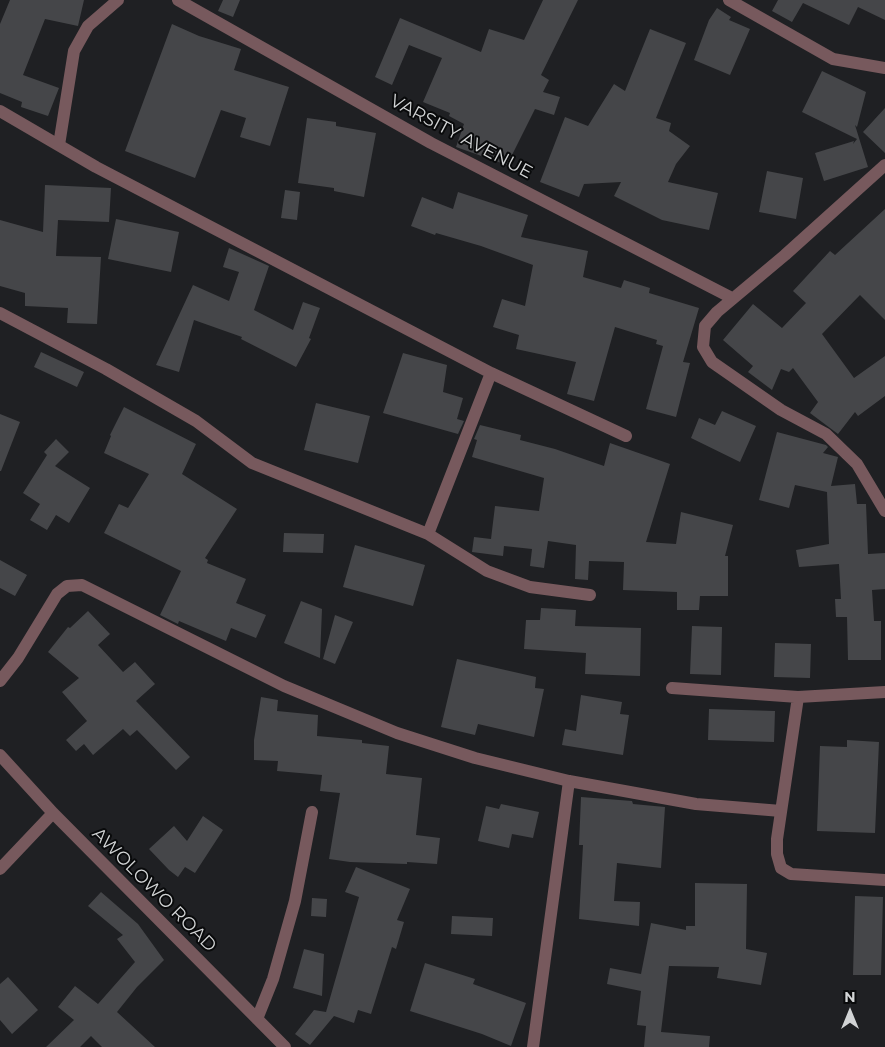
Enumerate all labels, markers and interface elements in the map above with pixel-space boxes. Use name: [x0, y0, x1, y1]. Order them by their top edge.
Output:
street label: VARSITY AVENUE: [386, 90, 536, 184]
street label: AWOLOWO ROAD: [87, 823, 221, 957]
north arrow: [825, 987, 875, 1037]
text: N: [844, 988, 856, 1006]

